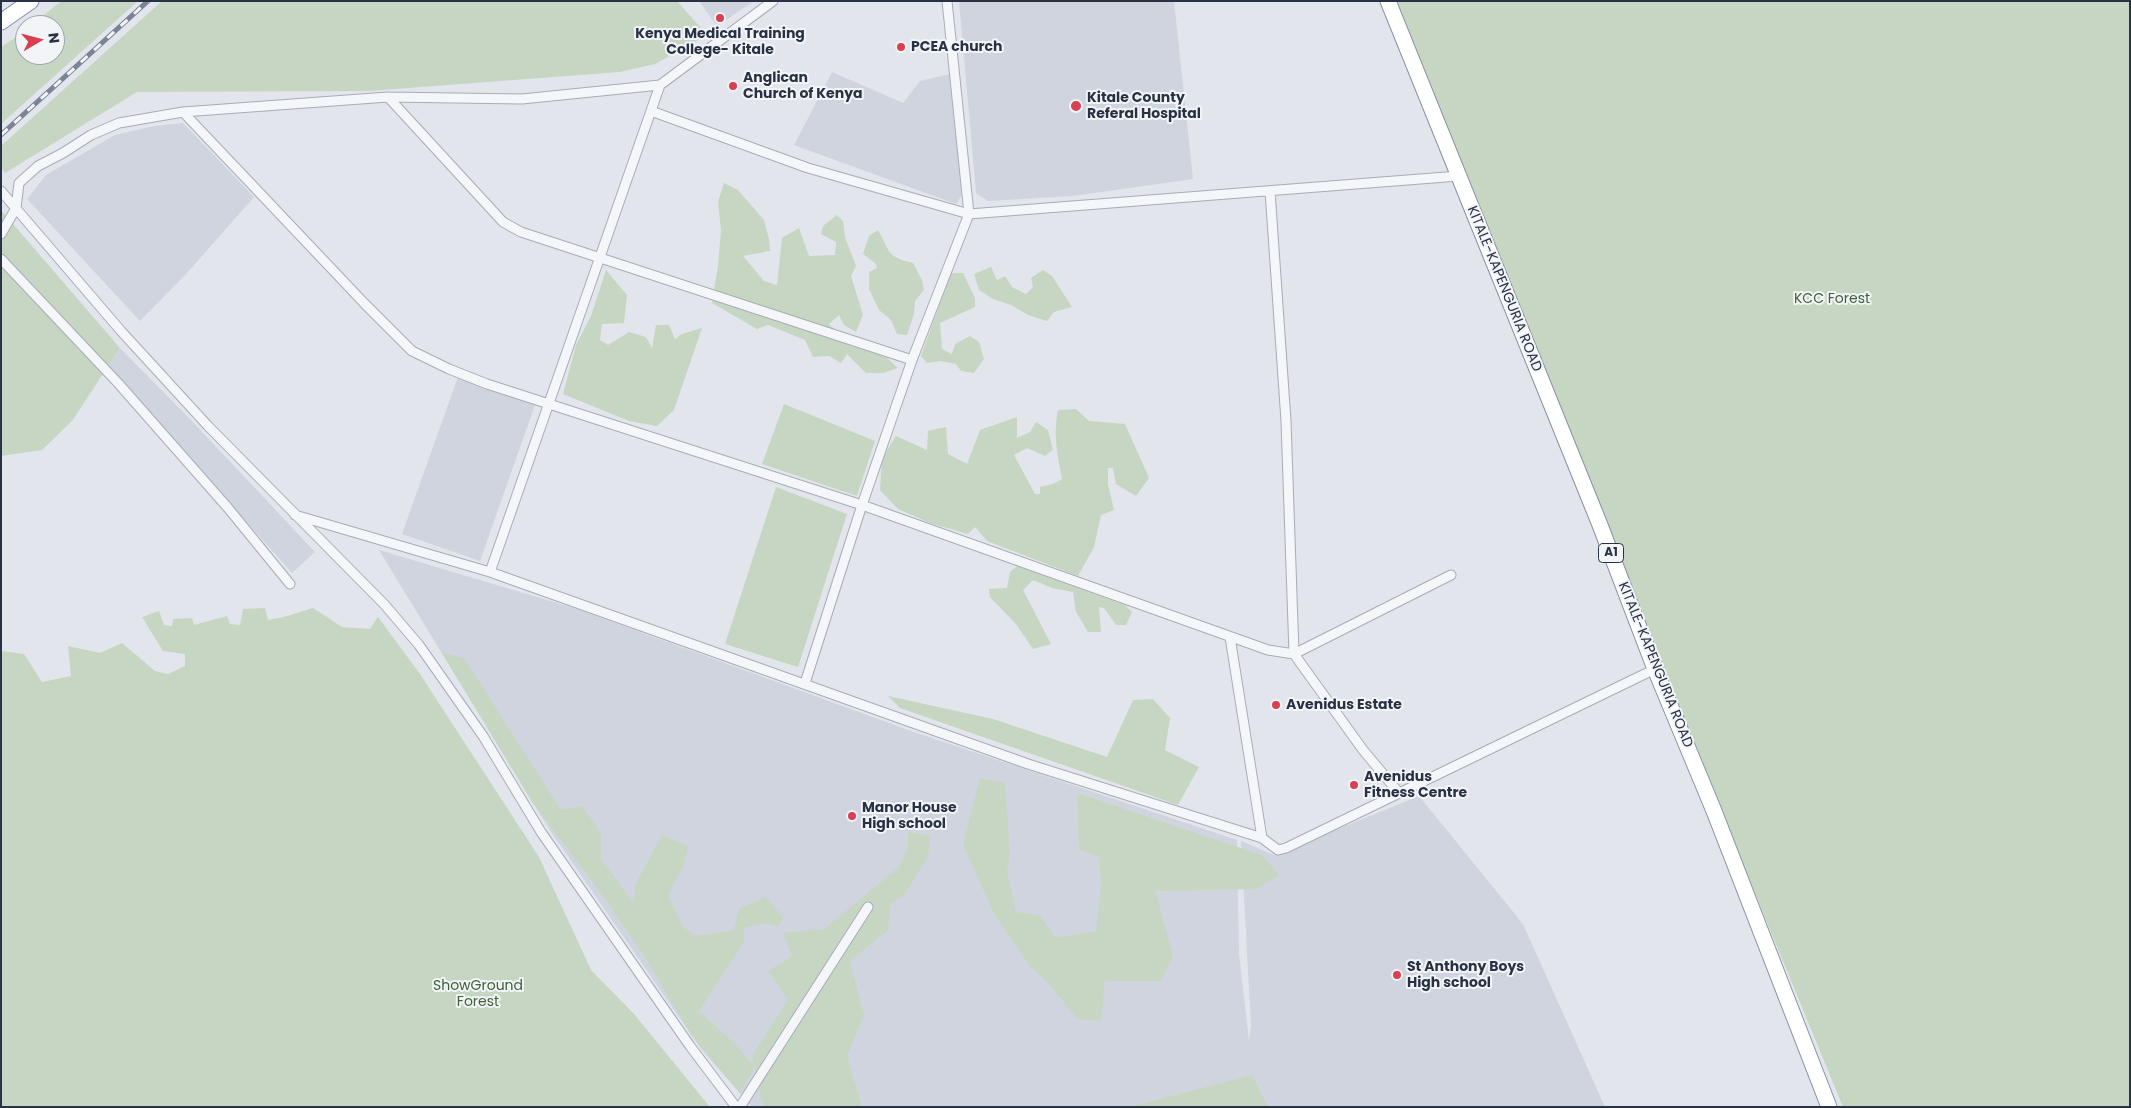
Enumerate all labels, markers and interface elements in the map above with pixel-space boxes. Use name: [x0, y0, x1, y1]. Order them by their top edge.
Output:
marker: Kenya Medical Training College- Kitale: [714, 12, 726, 24]
north arrow: [15, 15, 65, 65]
place label: Kenya Medical Training College- Kitale: [635, 26, 805, 58]
text: N: [43, 31, 64, 45]
place label: PCEA church: [911, 39, 1003, 55]
marker: PCEA church: [895, 41, 907, 53]
place label: Anglican Church of Kenya: [743, 70, 863, 102]
marker: Anglican Church of Kenya: [727, 80, 739, 92]
place label: Kitale County Referal Hospital: [1087, 90, 1201, 122]
marker: Kitale County Referal Hospital: [1069, 99, 1083, 113]
street label: KITALE-KAPENGURIA ROAD: [1463, 204, 1545, 374]
park label: KCC Forest: [1794, 291, 1870, 307]
road number: A1: [1598, 544, 1624, 562]
street label: KITALE-KAPENGURIA ROAD: [1614, 580, 1696, 750]
place label: Avenidus Estate: [1286, 697, 1402, 713]
marker: Avenidus Estate: [1270, 699, 1282, 711]
place label: Avenidus Fitness Centre: [1364, 769, 1467, 802]
marker: Avenidus Fitness Centre: [1348, 779, 1360, 791]
place label: Manor House High school: [862, 800, 957, 832]
marker: Manor House High school: [846, 810, 858, 822]
place label: St Anthony Boys High school: [1407, 959, 1524, 992]
marker: St Anthony Boys High school: [1391, 969, 1403, 981]
park label: ShowGround Forest: [433, 978, 523, 1010]

